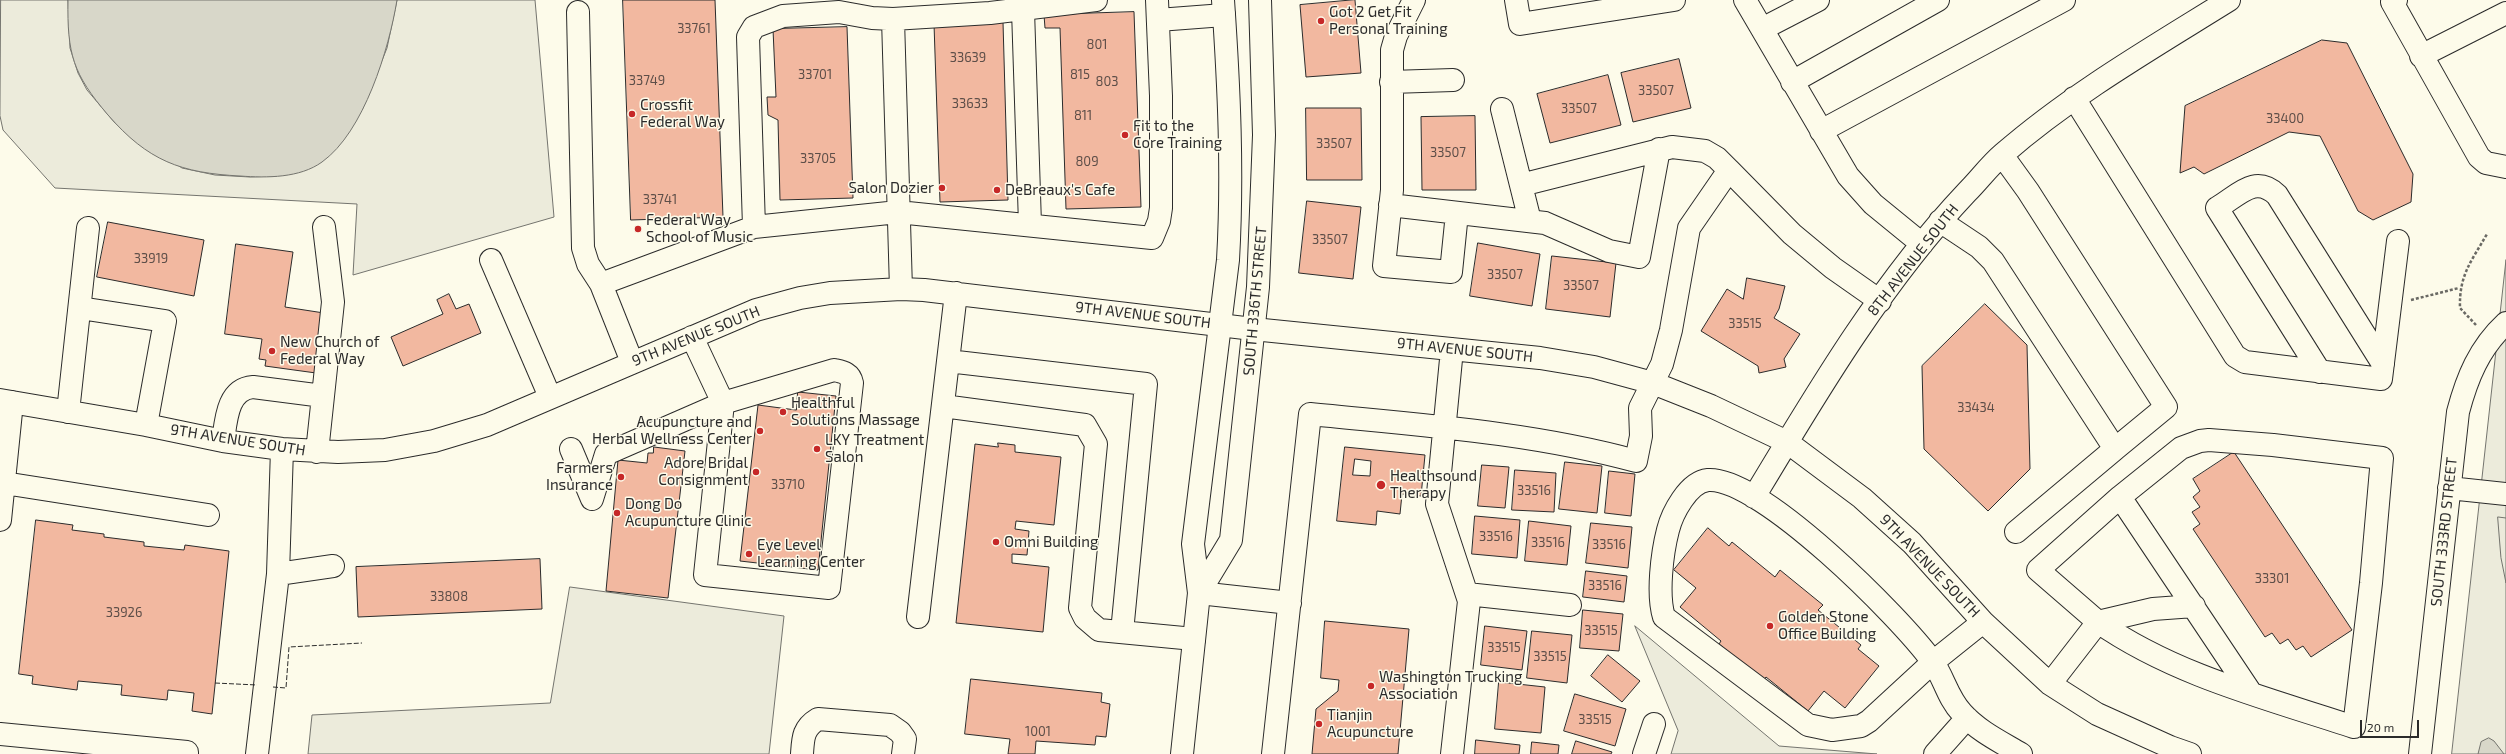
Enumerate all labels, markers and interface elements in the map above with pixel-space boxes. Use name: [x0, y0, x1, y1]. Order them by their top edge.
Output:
place label: Got 2 Get Fit Personal Training: [1329, 3, 1448, 38]
marker: Got 2 Get Fit Personal Training: [1316, 16, 1326, 26]
house number: 33761: [677, 21, 711, 37]
house number: 801: [1087, 37, 1107, 53]
house number: 33639: [950, 50, 986, 66]
house number: 33701: [798, 67, 832, 83]
house number: 815: [1070, 67, 1090, 83]
house number: 33749: [629, 73, 665, 89]
house number: 803: [1096, 74, 1118, 90]
house number: 33507: [1638, 83, 1674, 99]
place label: Crossfit Federal Way: [640, 96, 725, 131]
house number: 33633: [952, 96, 988, 112]
house number: 33507: [1561, 101, 1597, 117]
house number: 811: [1074, 108, 1092, 124]
marker: Crossfit Federal Way: [627, 109, 637, 119]
house number: 33400: [2266, 111, 2304, 127]
place label: Fit to the Core Training: [1133, 117, 1222, 152]
marker: Fit to the Core Training: [1120, 130, 1130, 140]
house number: 33507: [1316, 136, 1352, 152]
house number: 33507: [1430, 145, 1466, 161]
house number: 33705: [800, 151, 836, 167]
house number: 809: [1075, 154, 1099, 170]
place label: Salon Dozier: [848, 179, 934, 197]
place label: DeBreaux's Cafe: [1005, 181, 1115, 199]
marker: Salon Dozier: [937, 183, 947, 193]
marker: DeBreaux's Cafe: [992, 185, 1002, 195]
house number: 33741: [643, 192, 677, 208]
street label: 8TH AVENUE SOUTH: [1864, 200, 1962, 320]
place label: Federal Way School of Music: [646, 211, 753, 246]
marker: Federal Way School of Music: [633, 224, 643, 234]
street label: SOUTH 336TH STREET: [1240, 226, 1270, 376]
house number: 33507: [1312, 232, 1348, 248]
house number: 33919: [134, 251, 168, 267]
house number: 33507: [1487, 267, 1523, 283]
house number: 33507: [1563, 278, 1599, 294]
street label: 9TH AVENUE SOUTH: [1074, 298, 1212, 332]
street label: 9TH AVENUE SOUTH: [629, 302, 763, 370]
house number: 33515: [1728, 316, 1762, 332]
place label: New Church of Federal Way: [280, 333, 380, 368]
street label: 9TH AVENUE SOUTH: [1396, 334, 1534, 366]
marker: New Church of Federal Way: [267, 346, 277, 356]
place label: Healthful Solutions Massage: [791, 394, 920, 429]
house number: 33434: [1957, 400, 1995, 416]
marker: Healthful Solutions Massage: [778, 407, 788, 417]
place label: Acupuncture and Herbal Wellness Center: [592, 413, 752, 448]
street label: 9TH AVENUE SOUTH: [169, 420, 307, 460]
marker: Acupuncture and Herbal Wellness Center: [755, 426, 765, 436]
place label: LKY Treatment Salon: [825, 431, 924, 466]
marker: LKY Treatment Salon: [812, 444, 822, 454]
place label: Adore Bridal Consignment: [658, 454, 748, 489]
street label: SOUTH 333RD STREET: [2427, 456, 2461, 608]
place label: Farmers Insurance: [546, 459, 613, 494]
marker: Adore Bridal Consignment: [751, 467, 761, 477]
place label: Healthsound Therapy: [1390, 467, 1477, 502]
marker: Farmers Insurance: [616, 472, 626, 482]
house number: 33710: [771, 477, 805, 493]
marker: Healthsound Therapy: [1375, 479, 1387, 491]
house number: 33516: [1517, 483, 1551, 499]
place label: Dong Do Acupuncture Clinic: [625, 495, 751, 530]
marker: Dong Do Acupuncture Clinic: [612, 508, 622, 518]
street label: 9TH AVENUE SOUTH: [1876, 511, 1984, 621]
house number: 33516: [1479, 529, 1513, 545]
place label: Omni Building: [1004, 533, 1098, 551]
house number: 33516: [1531, 535, 1565, 551]
place label: Eye Level Learning Center: [757, 536, 865, 571]
marker: Omni Building: [991, 537, 1001, 547]
house number: 33516: [1592, 537, 1626, 553]
marker: Eye Level Learning Center: [744, 549, 754, 559]
house number: 33301: [2255, 571, 2289, 587]
house number: 33516: [1588, 578, 1622, 594]
house number: 33808: [430, 589, 468, 605]
house number: 33926: [106, 605, 142, 621]
place label: Golden Stone Office Building: [1778, 608, 1876, 643]
marker: Golden Stone Office Building: [1765, 621, 1775, 631]
house number: 33515: [1584, 623, 1618, 639]
house number: 33515: [1487, 640, 1521, 656]
house number: 33515: [1533, 649, 1567, 665]
place label: Washington Trucking Association: [1379, 668, 1522, 703]
marker: Washington Trucking Association: [1366, 681, 1376, 691]
place label: Tianjin Acupuncture: [1327, 706, 1414, 741]
house number: 33515: [1578, 712, 1612, 728]
scale bar: [2362, 712, 2421, 738]
marker: Tianjin Acupuncture: [1314, 719, 1324, 729]
text: 20 m: [2367, 720, 2394, 734]
house number: 1001: [1025, 724, 1051, 740]

